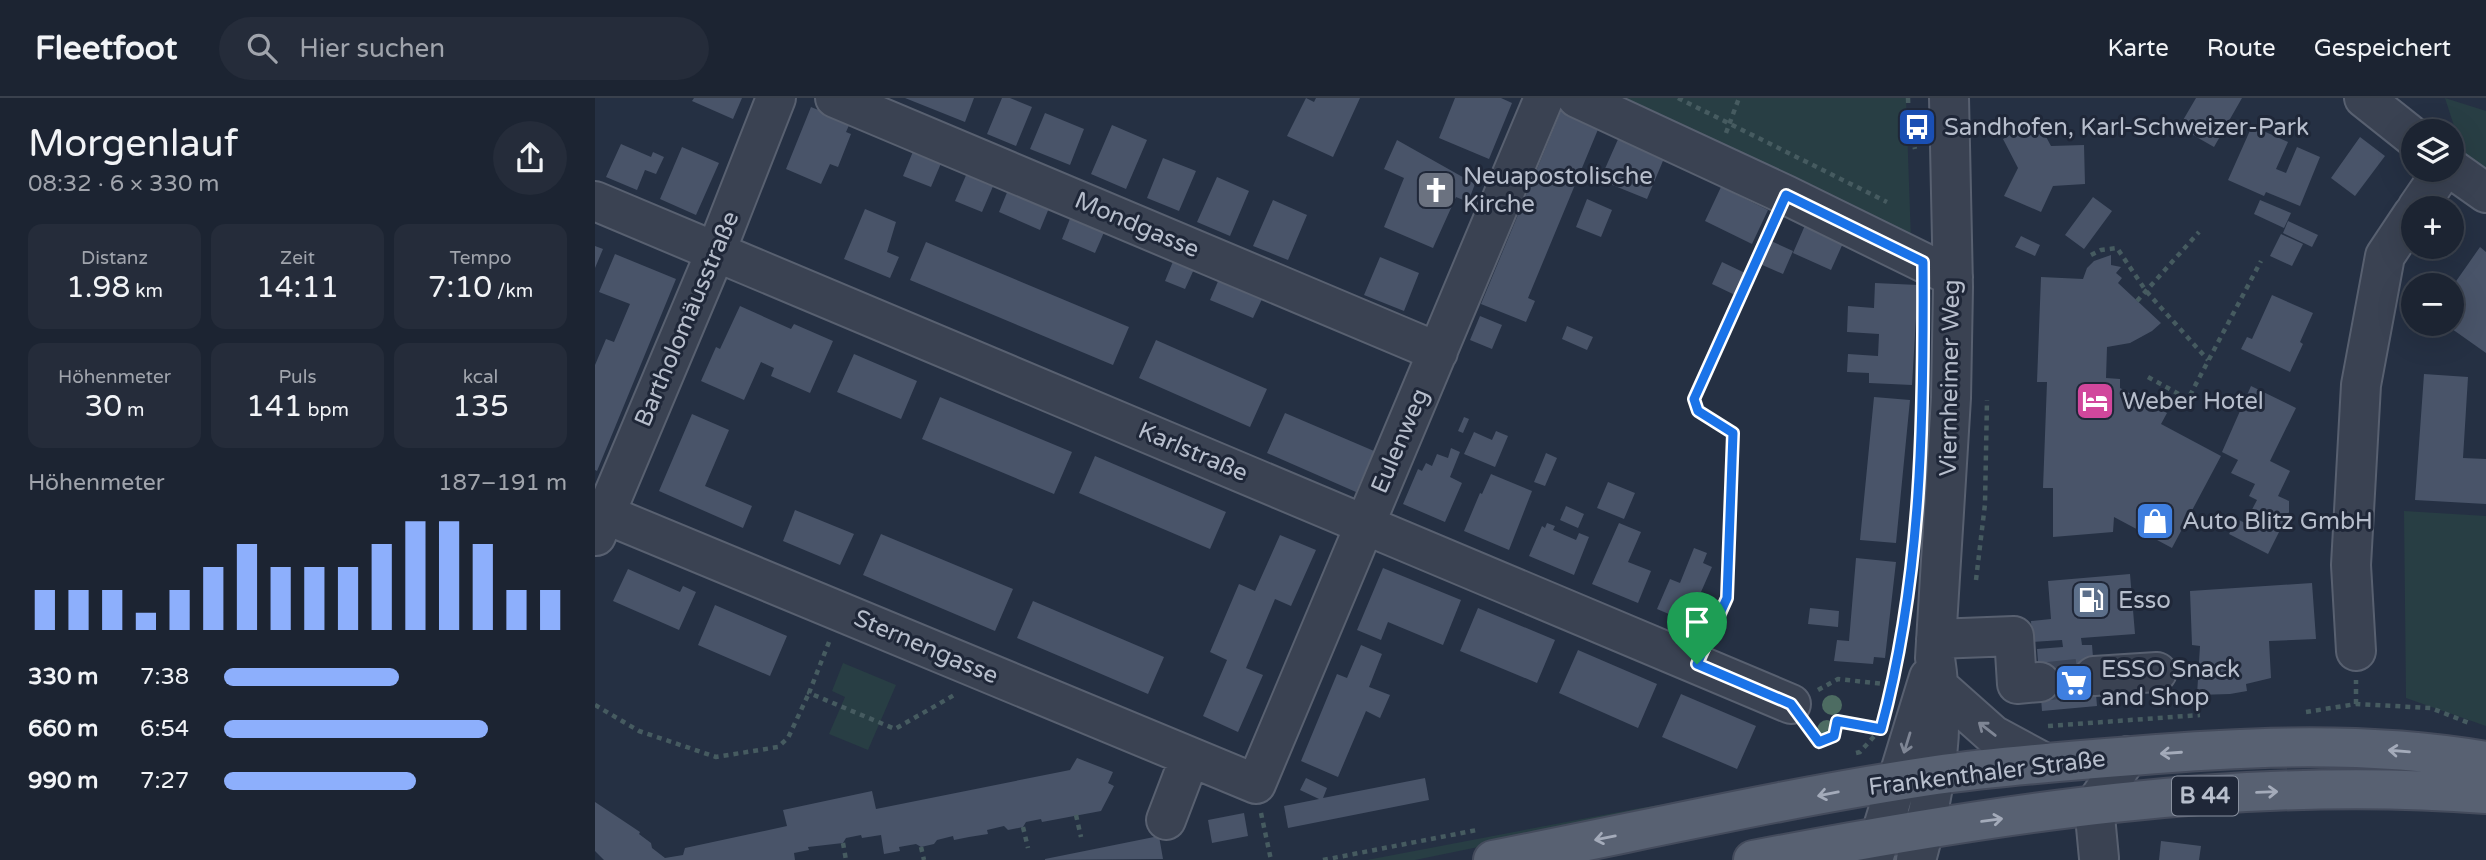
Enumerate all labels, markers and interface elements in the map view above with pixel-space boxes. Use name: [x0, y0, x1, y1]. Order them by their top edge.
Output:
search box: [219, 17, 709, 80]
text: Fleetfoot: [35, 29, 177, 68]
icon: search: [243, 29, 281, 67]
text: Hier suchen: [299, 33, 445, 64]
text: Karte: [2107, 34, 2169, 63]
text: Route: [2207, 34, 2276, 63]
text: Gespeichert: [2314, 34, 2451, 63]
bus stop icon: Sandhofen, Karl-Schweizer-Park: [1896, 106, 1938, 148]
place label: Sandhofen, Karl-Schweizer-Park: [1944, 113, 2309, 142]
map controls: [2401, 119, 2464, 336]
button: layers: [2401, 119, 2464, 182]
text: Morgenlauf: [28, 121, 238, 167]
button: share: [493, 121, 567, 195]
place label: Neuapostolische Kirche: [1463, 162, 1653, 219]
church icon: Neuapostolische Kirche: [1415, 169, 1457, 211]
text: 08:32 · 6 × 330 m: [28, 170, 219, 198]
street label: Mondgasse: [1070, 186, 1204, 264]
button: +: [2401, 196, 2464, 259]
street label: Bartholomäusstraße: [628, 207, 746, 431]
text: Distanz: [81, 247, 148, 269]
text: Zeit: [280, 247, 315, 269]
text: Tempo: [449, 247, 512, 269]
text: 1.98: [66, 269, 130, 306]
text: 14:11: [256, 269, 339, 306]
text: 7:10: [428, 269, 492, 306]
button: −: [2401, 273, 2464, 336]
street label: Viernheimer Weg: [1934, 279, 1966, 477]
text: km: [130, 280, 163, 302]
text: /km: [492, 280, 533, 302]
text: Höhenmeter: [58, 366, 171, 388]
text: Puls: [278, 366, 317, 388]
text: kcal: [463, 366, 498, 388]
hotel icon: Weber Hotel: [2074, 380, 2116, 422]
street label: Eulenweg: [1365, 384, 1435, 498]
place label: Weber Hotel: [2122, 387, 2264, 416]
text: 30: [84, 388, 122, 425]
text: 141: [246, 388, 303, 425]
text: 135: [452, 388, 509, 425]
text: m: [122, 399, 145, 421]
text: bpm: [303, 399, 349, 421]
street label: Karlstraße: [1134, 416, 1252, 488]
text: Höhenmeter: [28, 469, 165, 497]
text: 187–191 m: [438, 469, 567, 497]
shop icon: Auto Blitz GmbH: [2134, 500, 2176, 542]
place label: Auto Blitz GmbH: [2182, 507, 2373, 536]
fuel station icon: Esso: [2070, 579, 2112, 621]
place label: Esso: [2118, 586, 2171, 615]
pin: [1667, 592, 1727, 664]
icon: arrive: [1678, 603, 1716, 641]
street label: Sternengasse: [849, 604, 1003, 690]
place label: ESSO Snack and Shop: [2101, 655, 2240, 712]
supermarket icon: ESSO Snack and Shop: [2053, 662, 2095, 704]
text: 330 m: [28, 663, 98, 691]
text: 7:38: [140, 663, 189, 691]
text: 660 m: [28, 715, 98, 743]
text: 6:54: [140, 715, 189, 743]
one-way arrow: [1979, 722, 1997, 737]
one-way arrow: [1899, 732, 1912, 754]
street label: Frankenthaler Straße: [1867, 744, 2107, 802]
one-way arrow: [2388, 744, 2411, 757]
one-way arrow: [2160, 746, 2183, 759]
text: 990 m: [28, 767, 98, 795]
text: 7:27: [140, 767, 189, 795]
road number: B 44: [2172, 776, 2238, 816]
one-way arrow: [2256, 785, 2279, 798]
one-way arrow: [1817, 788, 1840, 801]
one-way arrow: [1981, 813, 2003, 826]
one-way arrow: [1594, 832, 1617, 845]

